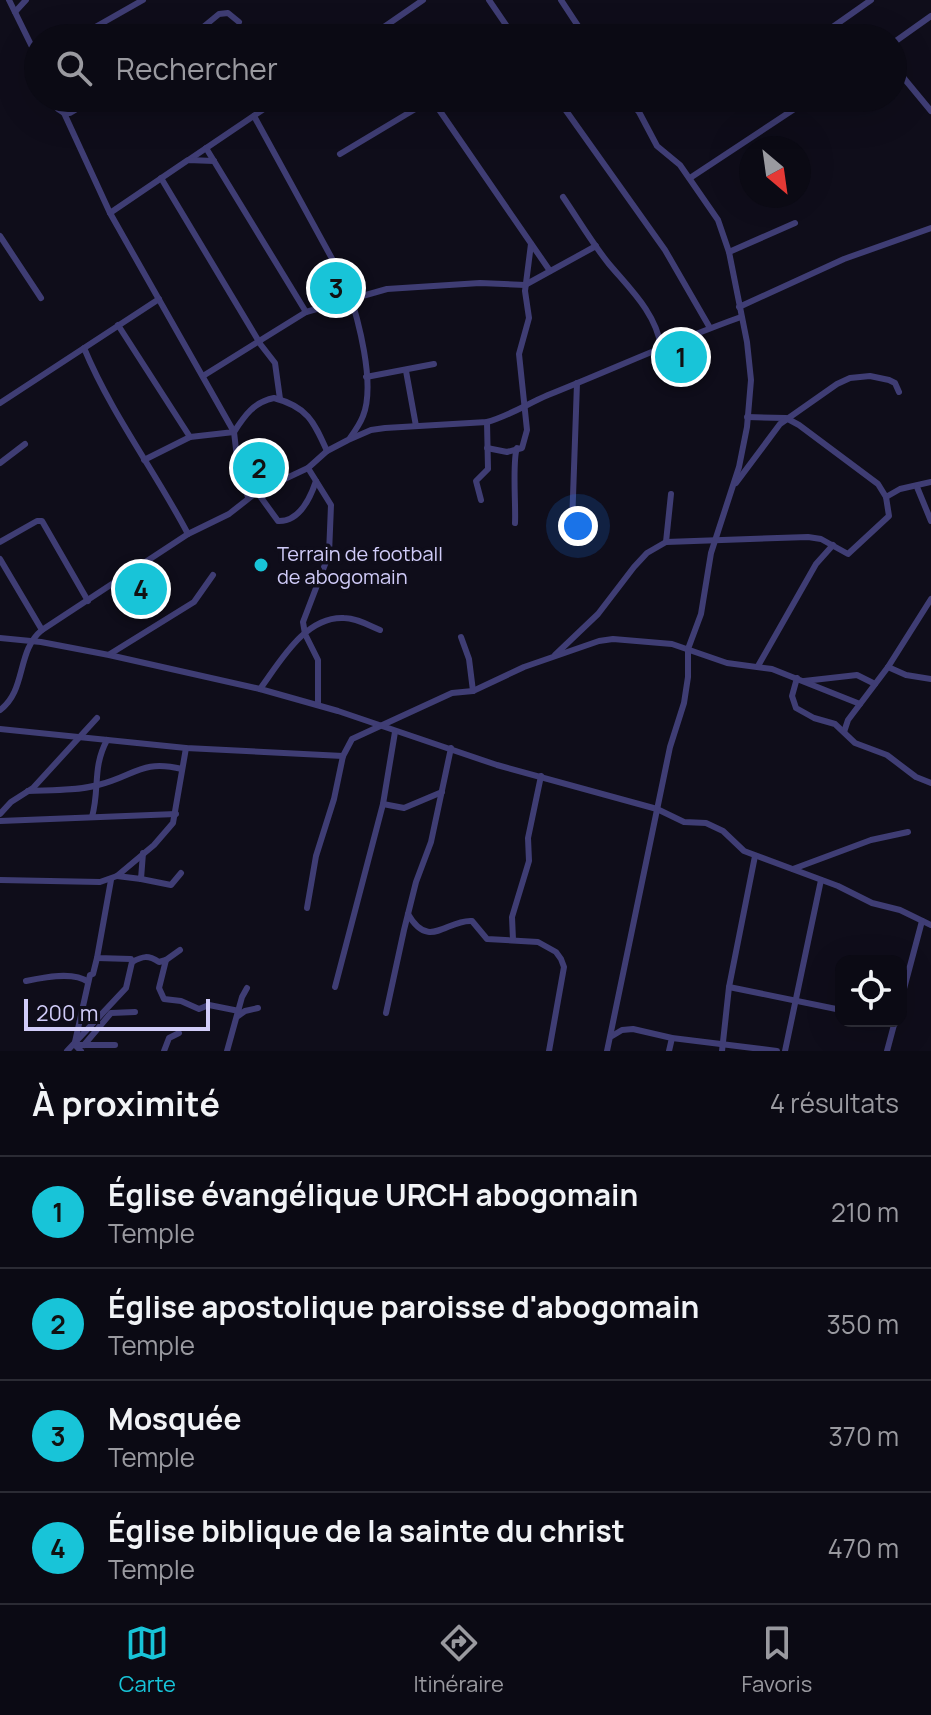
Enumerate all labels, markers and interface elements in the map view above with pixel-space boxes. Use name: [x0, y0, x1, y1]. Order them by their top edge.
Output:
search box: [24, 24, 907, 112]
icon: search: [52, 46, 96, 90]
text: Rechercher: [116, 48, 278, 89]
north arrow: [739, 136, 811, 208]
pin: 3: [310, 258, 362, 318]
pin: 1: [655, 327, 707, 387]
pin: 2: [233, 438, 285, 498]
your location: [558, 506, 598, 546]
place label: Terrain de football de abogomain: [277, 540, 443, 590]
marker: Terrain de football de abogomain: [252, 556, 270, 574]
pin: 4: [115, 559, 167, 619]
map controls: [835, 955, 907, 1027]
button: locate: [835, 955, 907, 1027]
scale bar: [24, 995, 210, 1031]
text: 200 m: [36, 998, 98, 1028]
text: À proximité: [32, 1080, 220, 1126]
text: 4 résultats: [770, 1085, 899, 1121]
text: Église évangélique URCH abogomain: [108, 1174, 638, 1215]
text: 1: [52, 1194, 64, 1230]
text: 210 m: [831, 1194, 899, 1230]
text: Temple: [108, 1215, 195, 1251]
text: Église apostolique paroisse d'abogomain: [108, 1286, 699, 1327]
text: 2: [50, 1306, 66, 1342]
text: 350 m: [826, 1306, 899, 1342]
text: Temple: [108, 1327, 195, 1363]
text: Mosquée: [108, 1398, 241, 1439]
text: 3: [50, 1418, 66, 1454]
text: 370 m: [828, 1418, 899, 1454]
text: Temple: [108, 1439, 195, 1475]
text: Église biblique de la sainte du christ: [108, 1510, 625, 1551]
text: 4: [50, 1530, 66, 1566]
text: 470 m: [828, 1530, 899, 1566]
text: Temple: [108, 1551, 195, 1587]
tab: Carte: [119, 1621, 176, 1699]
tab: Itinéraire: [413, 1621, 504, 1699]
tab: Favoris: [741, 1621, 812, 1699]

